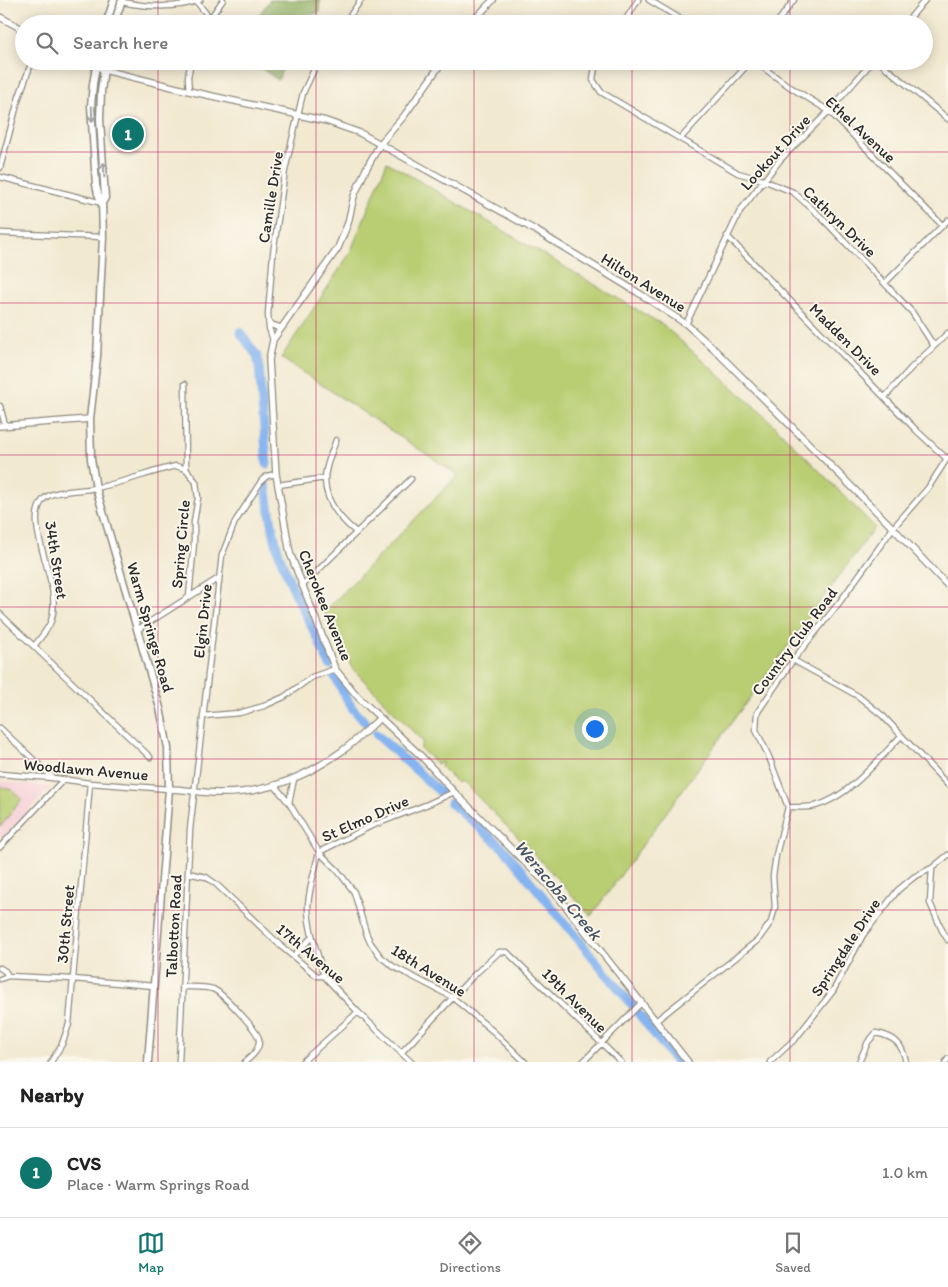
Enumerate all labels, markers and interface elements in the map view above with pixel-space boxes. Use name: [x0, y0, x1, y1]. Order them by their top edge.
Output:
search box: [15, 15, 933, 70]
icon: search: [33, 29, 61, 57]
text: Search here: [73, 31, 168, 54]
street label: Ethel Avenue: [822, 92, 900, 167]
one-way arrow: [87, 106, 96, 122]
street label: Lookout Drive: [736, 110, 815, 194]
pin: 1: [112, 115, 144, 153]
street label: Camille Drive: [254, 150, 287, 244]
one-way arrow: [99, 163, 108, 179]
street label: Cathryn Drive: [799, 182, 880, 261]
street label: Hilton Avenue: [598, 249, 690, 316]
street label: Madden Drive: [805, 299, 886, 380]
street label: Spring Circle: [167, 499, 194, 589]
street label: 34th Street: [41, 520, 72, 600]
street label: Cherokee Avenue: [295, 547, 356, 663]
street label: Warm Springs Road: [123, 560, 178, 695]
street label: Elgin Drive: [189, 583, 216, 659]
street label: Country Club Road: [748, 583, 841, 699]
your location: [582, 716, 608, 742]
street label: Woodlawn Avenue: [23, 755, 150, 784]
street label: St Elmo Drive: [319, 791, 412, 846]
water label: Weracoba Creek: [510, 835, 608, 946]
street label: Talbotton Road: [161, 874, 186, 978]
street label: 30th Street: [53, 884, 78, 964]
street label: Springdale Drive: [807, 895, 884, 1000]
street label: 17th Avenue: [272, 919, 349, 988]
street label: 18th Avenue: [388, 940, 470, 1001]
street label: 19th Avenue: [538, 964, 611, 1037]
text: Nearby: [20, 1082, 84, 1107]
text: CVS: [67, 1152, 101, 1175]
text: 1: [32, 1163, 40, 1182]
text: 1.0 km: [882, 1163, 928, 1182]
text: Place · Warm Springs Road: [67, 1175, 249, 1194]
tab: Map: [137, 1229, 165, 1276]
tab: Directions: [439, 1229, 501, 1276]
tab: Saved: [775, 1229, 811, 1276]

